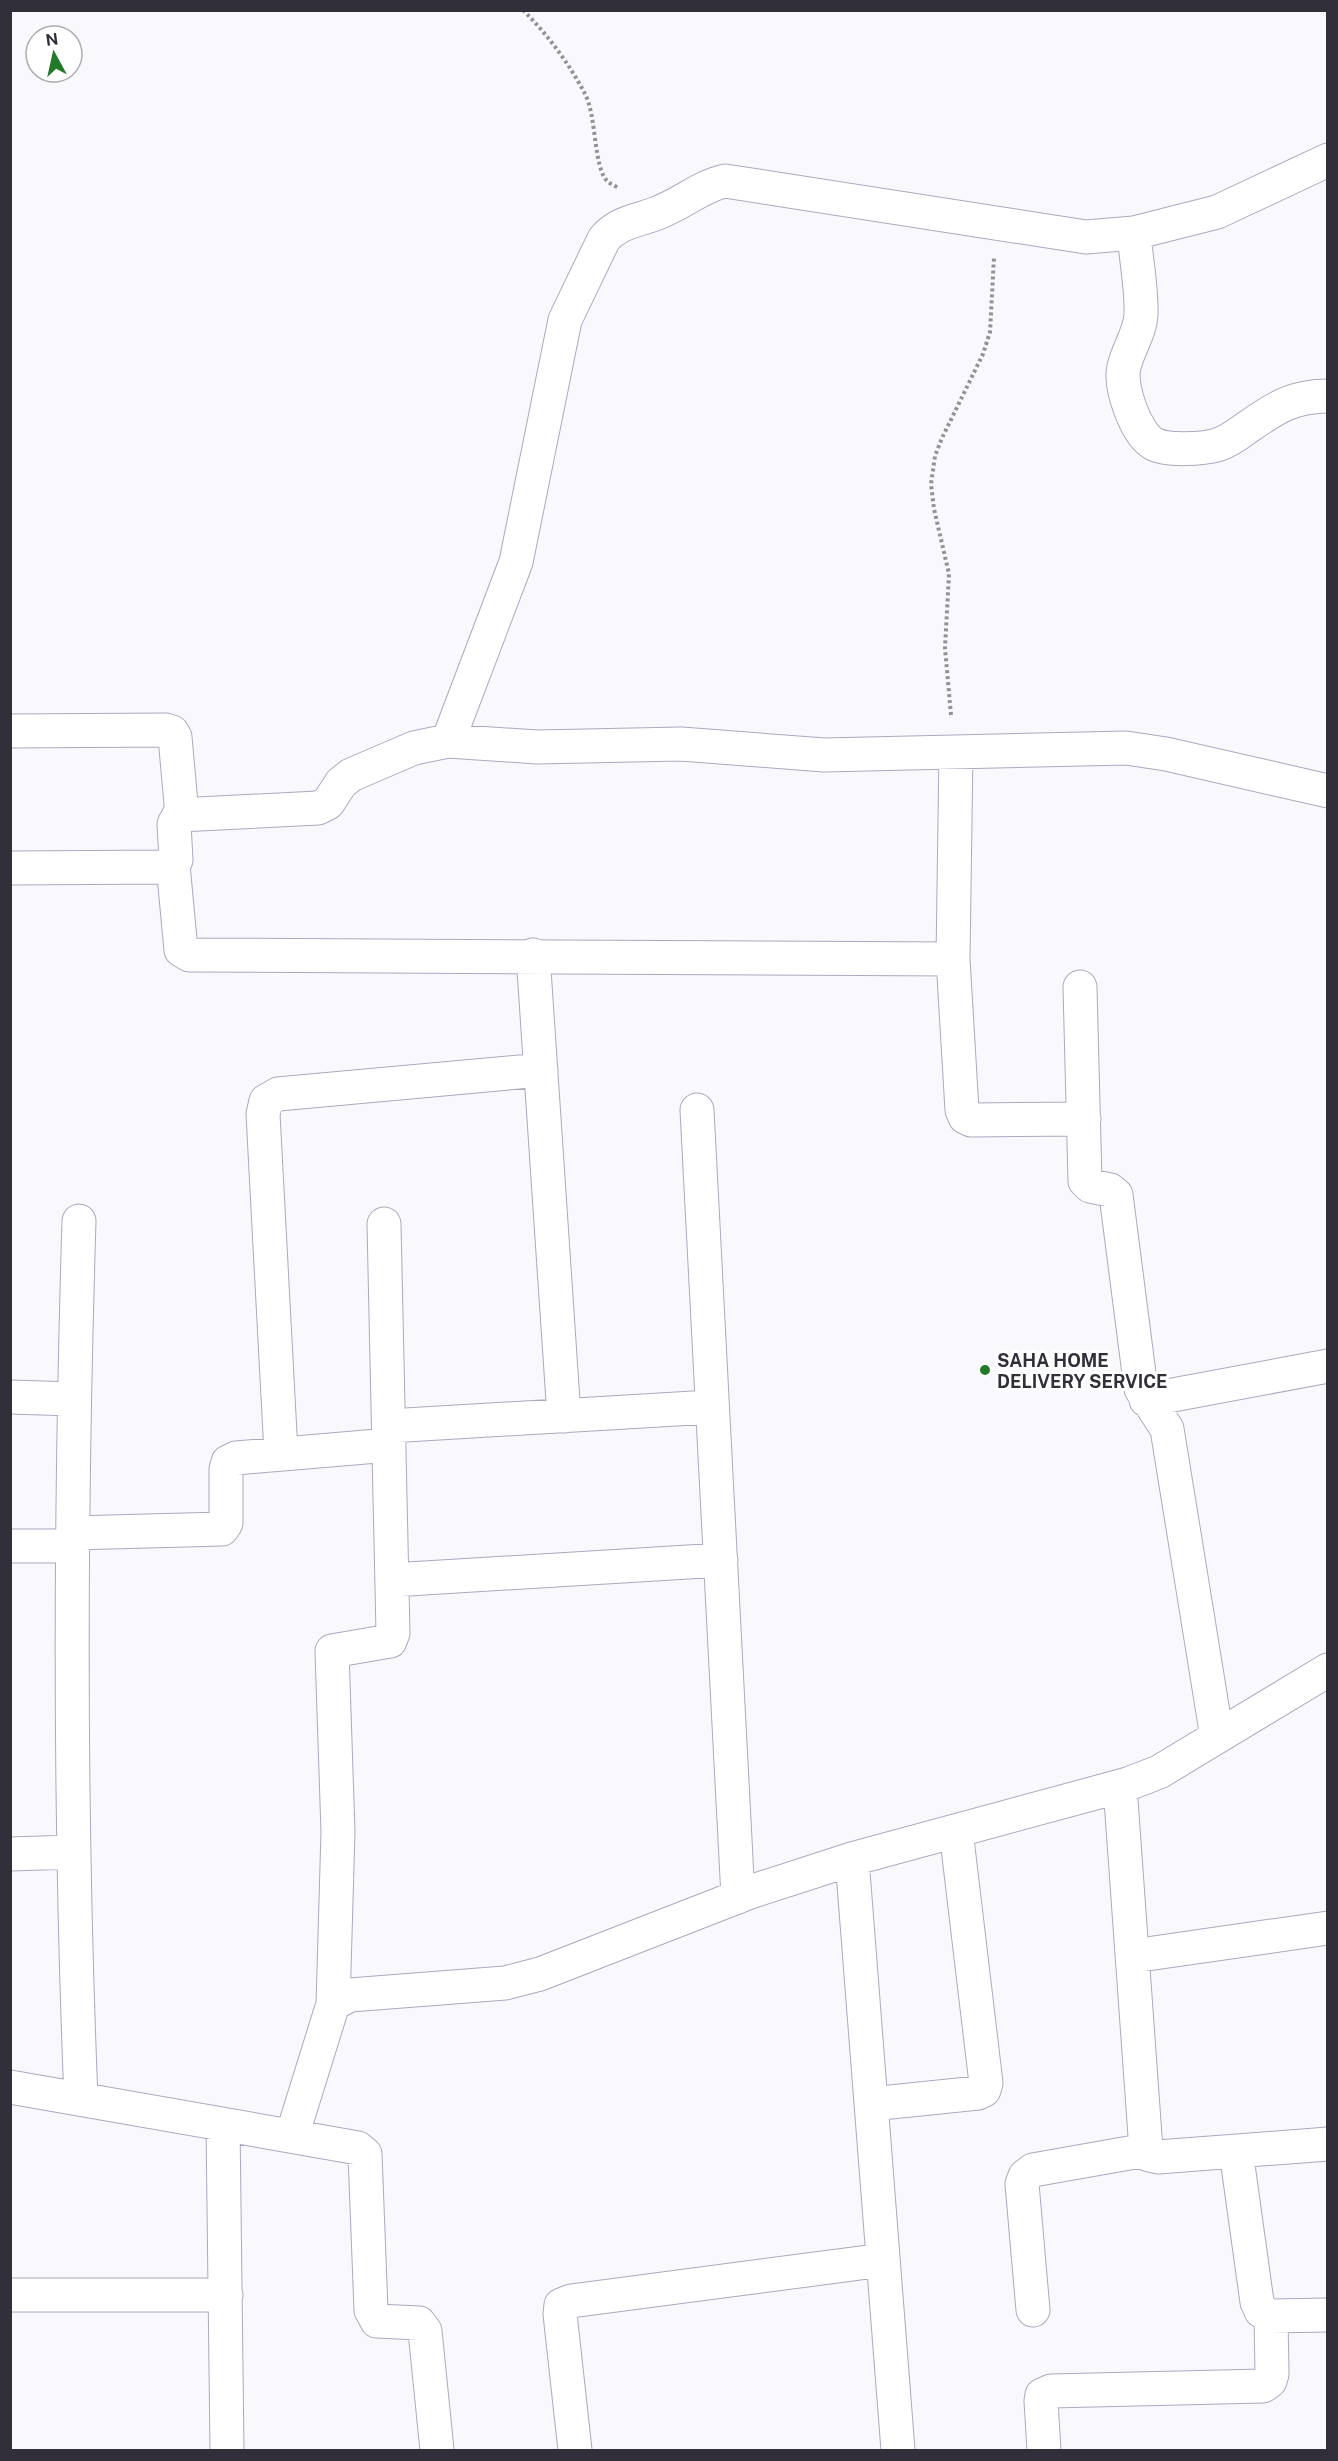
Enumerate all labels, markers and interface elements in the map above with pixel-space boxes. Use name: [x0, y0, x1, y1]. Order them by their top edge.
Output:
north arrow: [24, 24, 84, 84]
text: N: [44, 29, 60, 50]
place label: SAHA HOME DELIVERY SERVICE: [997, 1350, 1168, 1392]
marker: SAHA HOME DELIVERY SERVICE: [978, 1363, 992, 1377]

